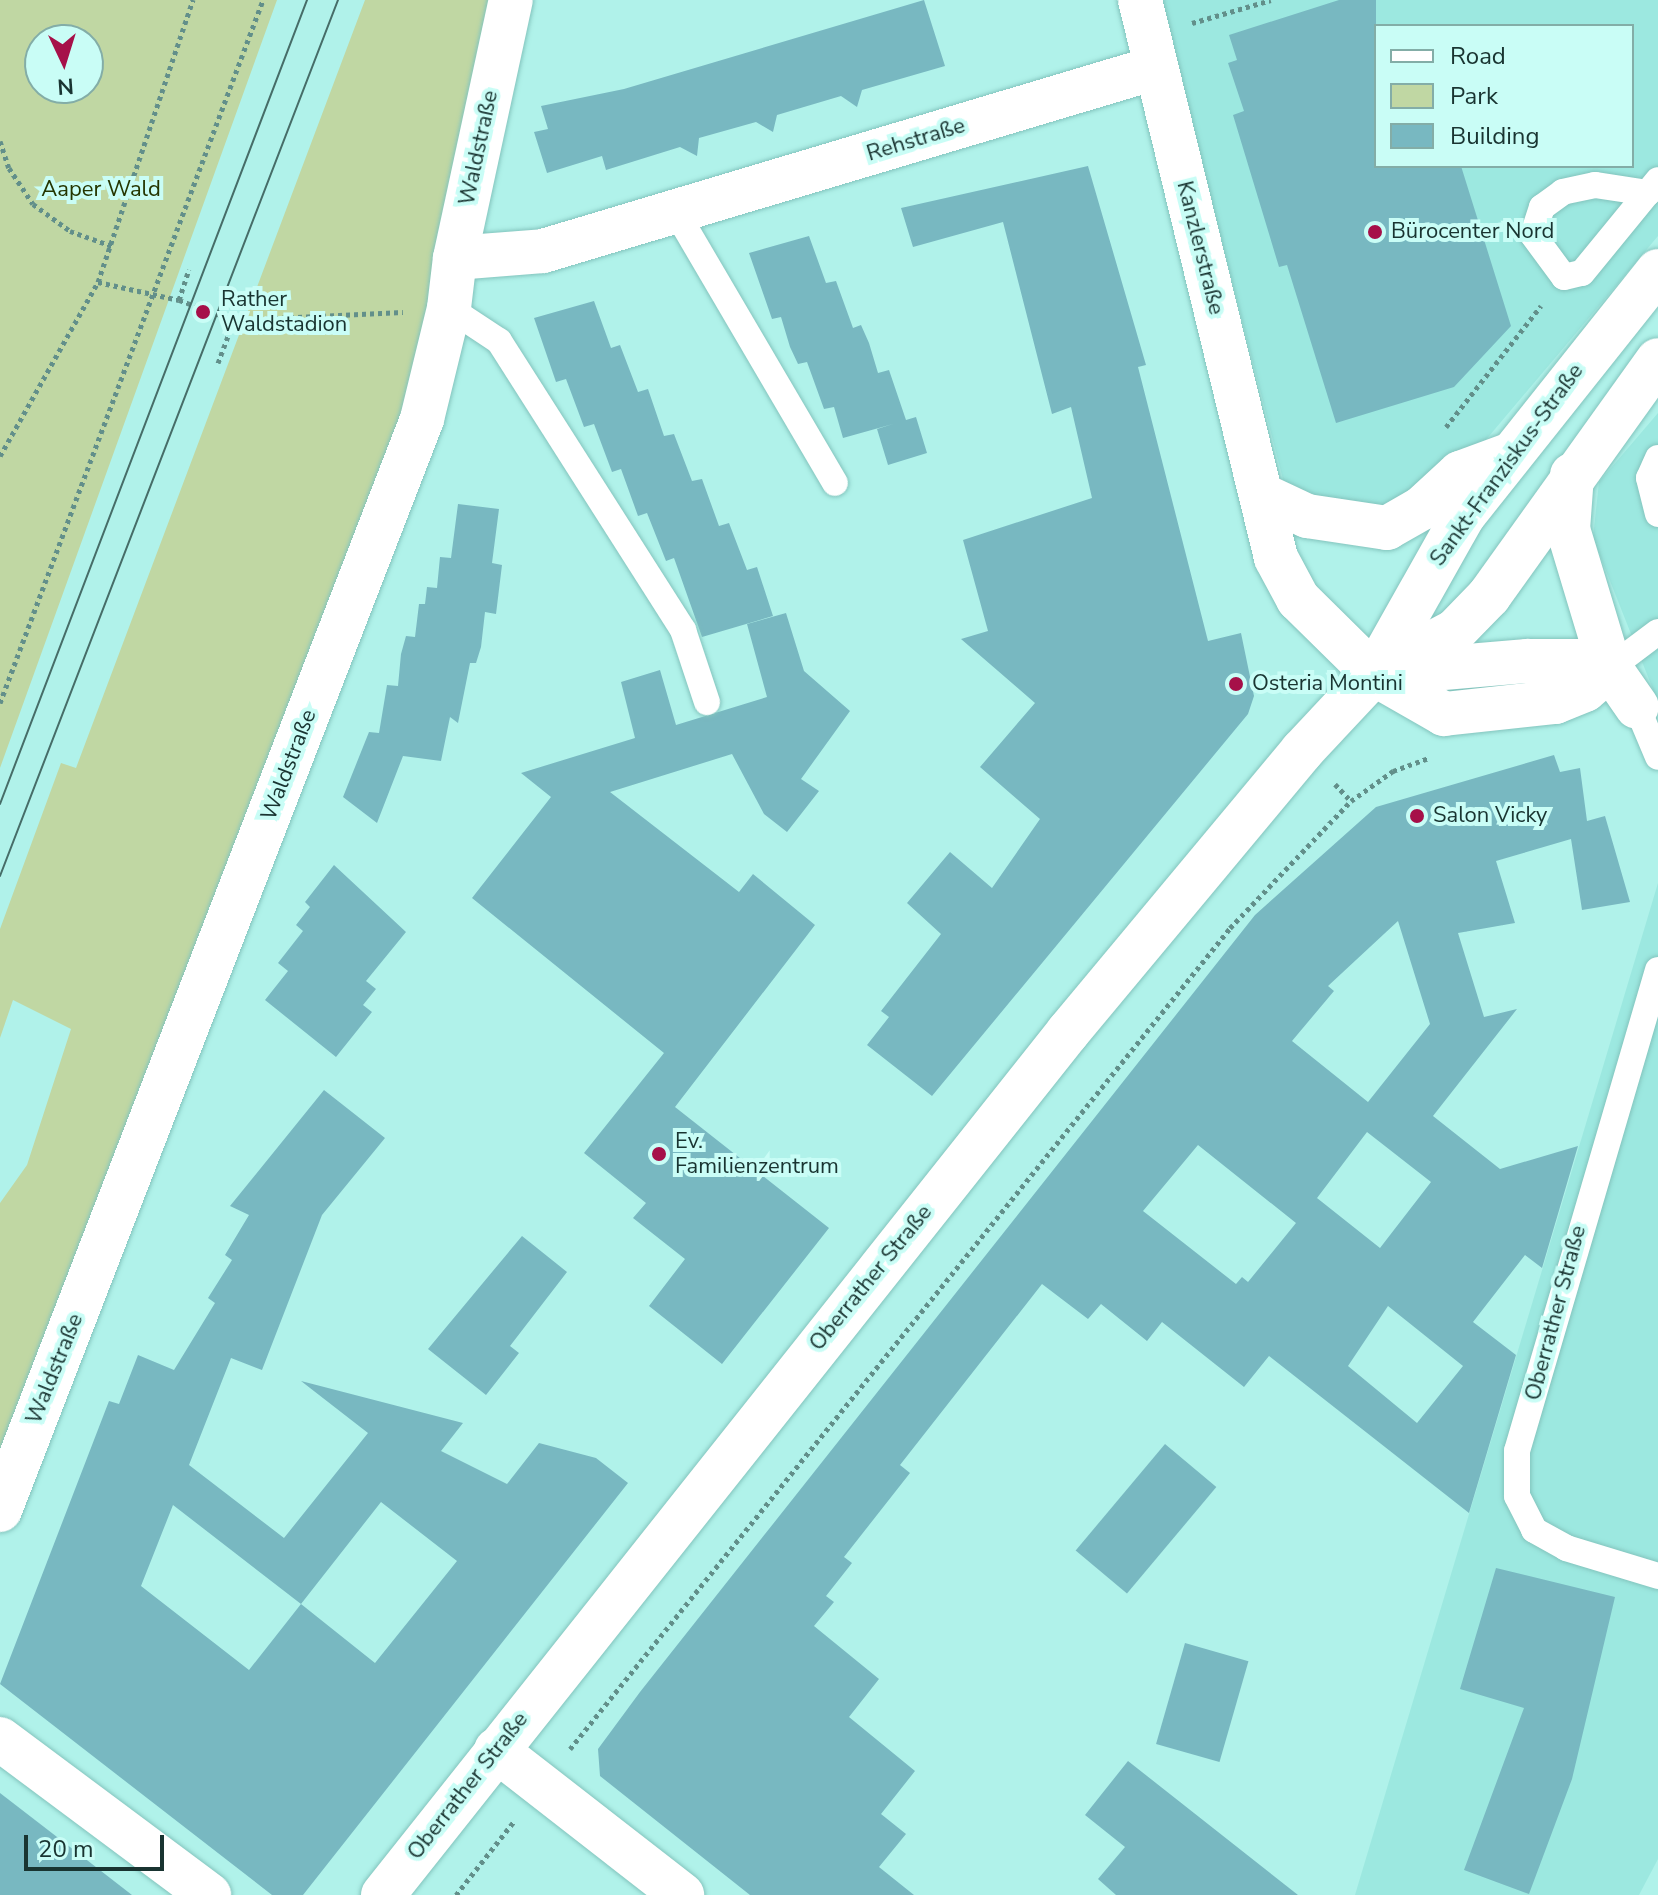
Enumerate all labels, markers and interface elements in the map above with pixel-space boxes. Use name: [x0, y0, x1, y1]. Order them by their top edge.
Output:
north arrow: [24, 24, 104, 104]
legend: [1374, 24, 1634, 168]
text: Road: [1450, 40, 1506, 72]
text: N: [56, 70, 75, 101]
text: Park: [1450, 80, 1498, 112]
street label: Waldstraße: [454, 88, 504, 208]
street label: Rehstraße: [864, 113, 968, 167]
text: Building: [1450, 120, 1540, 152]
park label: Aaper Wald: [41, 177, 161, 203]
street label: Kanzlerstraße: [1171, 178, 1229, 318]
place label: Bürocenter Nord: [1391, 219, 1554, 245]
marker: Bürocenter Nord: [1366, 223, 1384, 241]
place label: Rather Waldstadion: [221, 286, 347, 338]
marker: Rather Waldstadion: [192, 301, 214, 323]
street label: Sankt-Franziskus-Straße: [1425, 359, 1589, 571]
place label: Osteria Montini: [1252, 671, 1403, 697]
marker: Osteria Montini: [1227, 675, 1245, 693]
street label: Waldstraße: [256, 706, 322, 824]
place label: Salon Vicky: [1433, 803, 1547, 829]
marker: Salon Vicky: [1408, 807, 1426, 825]
place label: Ev. Familienzentrum: [675, 1128, 839, 1180]
marker: Ev. Familienzentrum: [650, 1145, 668, 1163]
street label: Oberrather Straße: [804, 1200, 938, 1356]
street label: Oberrather Straße: [1520, 1223, 1592, 1403]
street label: Waldstraße: [21, 1310, 89, 1428]
street label: Oberrather Straße: [402, 1707, 534, 1865]
scale bar: [28, 1819, 168, 1869]
text: 20 m: [38, 1833, 94, 1865]

